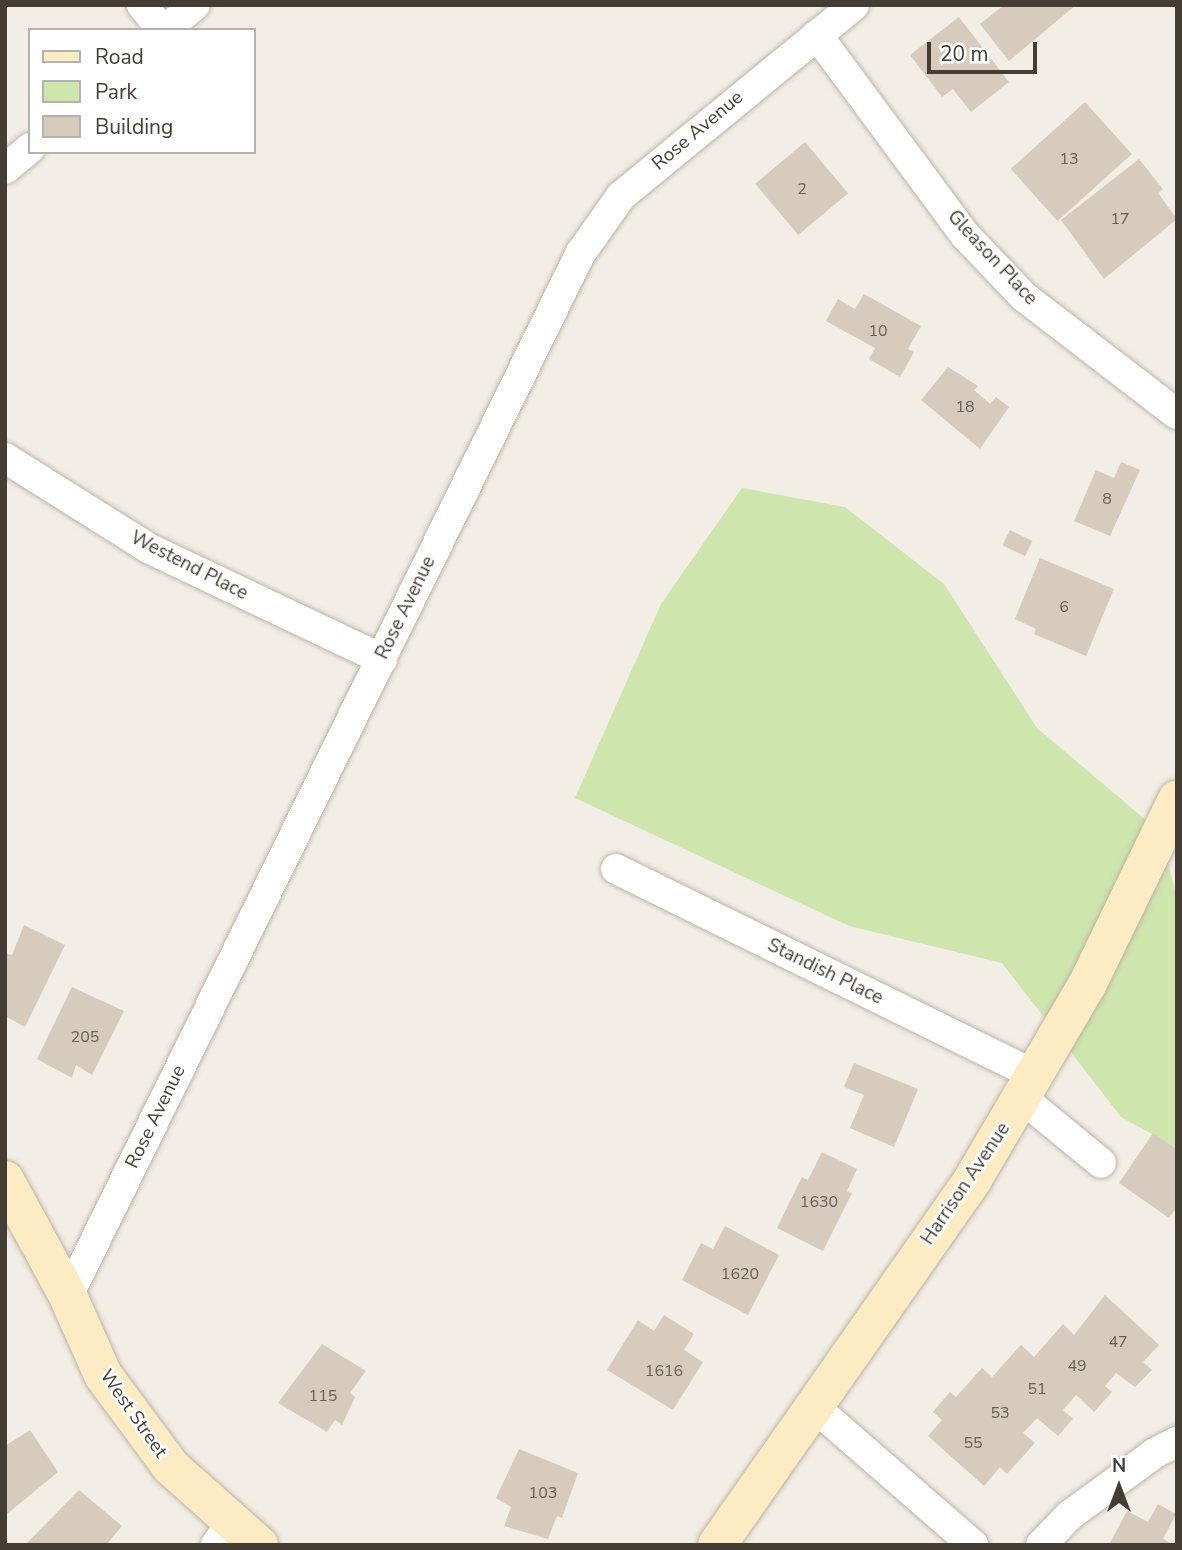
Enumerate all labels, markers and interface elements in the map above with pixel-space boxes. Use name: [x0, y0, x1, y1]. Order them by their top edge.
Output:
legend: [28, 28, 256, 154]
scale bar: [930, 28, 1040, 72]
text: 20 m: [940, 40, 989, 68]
text: Road: [95, 43, 144, 71]
text: Park: [95, 78, 137, 106]
street label: Rose Avenue: [648, 86, 748, 176]
text: Building: [95, 113, 173, 141]
house number: 13: [1059, 149, 1079, 169]
house number: 2: [797, 179, 807, 199]
street label: Gleason Place: [942, 206, 1042, 310]
house number: 17: [1110, 209, 1130, 229]
house number: 10: [868, 321, 888, 341]
house number: 18: [955, 397, 975, 417]
house number: 8: [1102, 489, 1112, 509]
street label: Westend Place: [126, 527, 252, 605]
street label: Rose Avenue: [371, 553, 441, 663]
house number: 6: [1059, 597, 1069, 617]
street label: Standish Place: [763, 934, 887, 1010]
house number: 205: [71, 1027, 99, 1047]
street label: Rose Avenue: [121, 1062, 191, 1172]
street label: Harrison Avenue: [917, 1119, 1015, 1249]
house number: 1630: [800, 1192, 838, 1212]
house number: 1620: [721, 1264, 759, 1284]
house number: 47: [1108, 1332, 1128, 1352]
house number: 49: [1067, 1356, 1087, 1376]
house number: 1616: [645, 1361, 683, 1381]
street label: West Street: [94, 1366, 172, 1462]
house number: 51: [1027, 1379, 1047, 1399]
house number: 115: [309, 1386, 337, 1406]
house number: 53: [990, 1403, 1010, 1423]
house number: 55: [963, 1433, 983, 1453]
north arrow: [1084, 1452, 1154, 1522]
text: N: [1112, 1453, 1126, 1479]
house number: 103: [529, 1483, 557, 1503]

